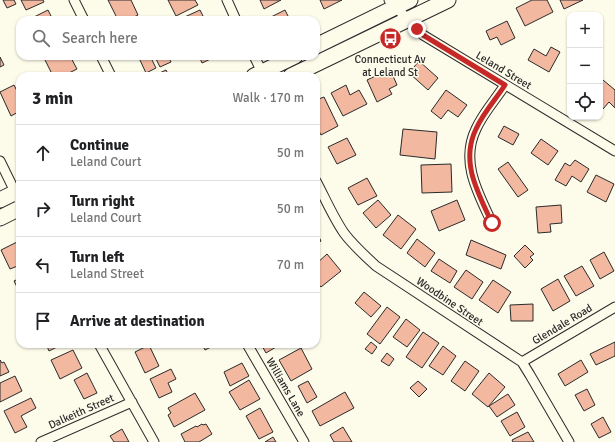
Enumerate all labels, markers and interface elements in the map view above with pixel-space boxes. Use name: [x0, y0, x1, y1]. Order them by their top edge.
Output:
map controls: [567, 12, 603, 120]
button: +: [567, 12, 603, 48]
search box: [16, 16, 320, 60]
route end: [408, 20, 426, 38]
bus stop icon: Connecticut Av at Leland St: [377, 26, 403, 52]
icon: search: [30, 27, 52, 49]
text: Search here: [62, 29, 138, 47]
button: −: [567, 48, 603, 84]
street label: Leland Street: [474, 49, 534, 92]
place label: Connecticut Av at Leland St: [355, 53, 425, 79]
button: locate: [567, 84, 603, 120]
text: 3 min: [32, 88, 73, 109]
text: Walk · 170 m: [233, 90, 304, 106]
text: Continue: [70, 136, 129, 154]
icon: ahead: [32, 142, 54, 164]
text: 50 m: [277, 145, 304, 161]
text: Leland Court: [70, 154, 141, 170]
text: Turn right: [70, 192, 135, 210]
icon: right: [32, 198, 54, 220]
text: 50 m: [277, 201, 304, 217]
text: Leland Court: [70, 210, 141, 226]
route start: [483, 214, 501, 232]
text: Turn left: [70, 248, 124, 266]
icon: left: [32, 254, 54, 276]
text: 70 m: [277, 257, 304, 273]
text: Leland Street: [70, 266, 144, 282]
street label: Woodbine Street: [414, 274, 486, 329]
street label: Glendale Road: [530, 301, 595, 347]
icon: arrive: [32, 310, 54, 332]
text: Arrive at destination: [70, 312, 205, 330]
street label: Williams Lane: [263, 355, 308, 419]
street label: Dalkeith Street: [46, 391, 116, 432]

